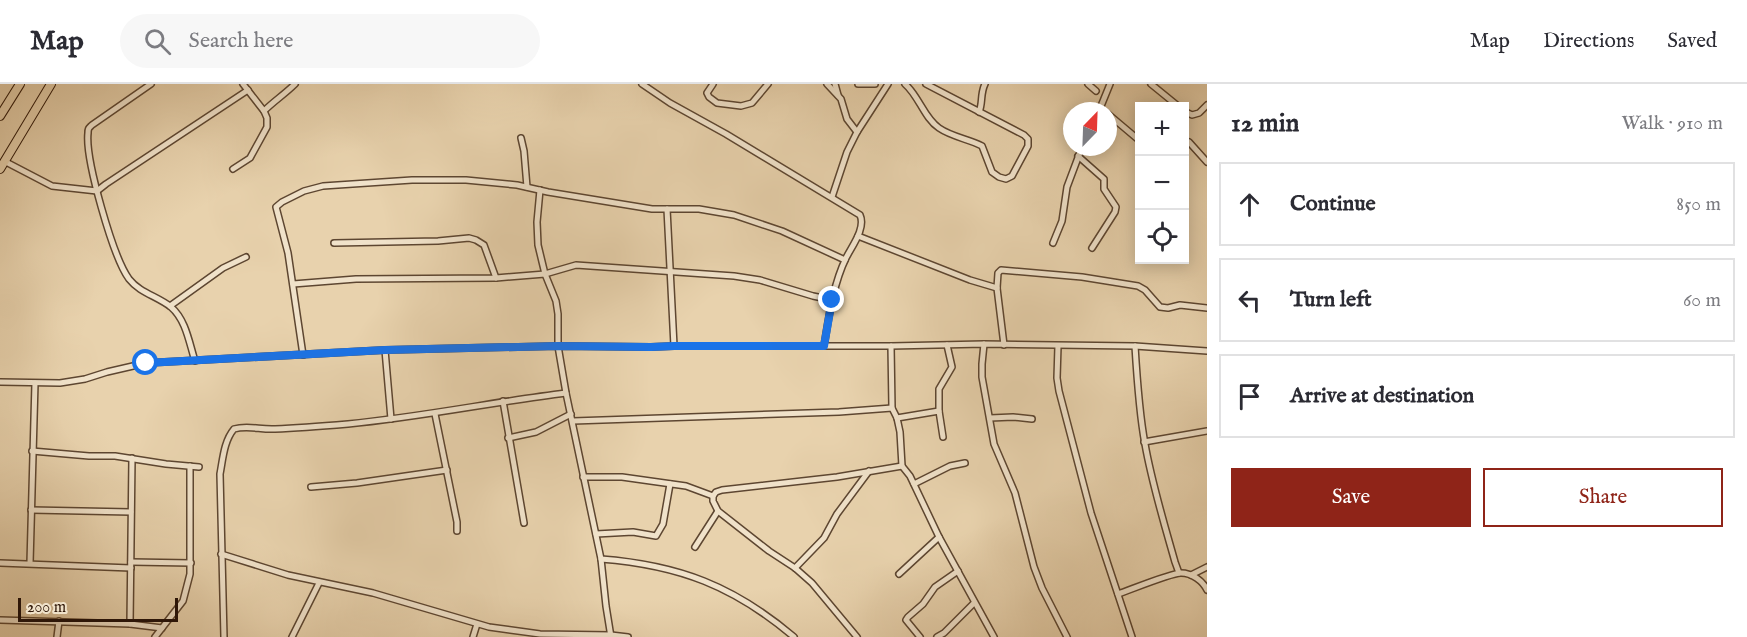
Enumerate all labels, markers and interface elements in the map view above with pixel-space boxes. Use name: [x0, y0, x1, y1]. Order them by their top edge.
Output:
search box: [120, 14, 540, 68]
text: Map: [30, 24, 84, 59]
icon: search: [141, 25, 174, 58]
text: Search here: [189, 27, 293, 55]
text: Map: [1470, 28, 1510, 55]
text: Directions: [1543, 28, 1634, 55]
text: Saved: [1667, 28, 1717, 55]
north arrow: [1063, 102, 1117, 156]
map controls: [1135, 102, 1189, 264]
button: +: [1135, 102, 1189, 156]
text: 12 min: [1231, 107, 1299, 140]
text: Walk · 910 m: [1622, 111, 1723, 136]
button: −: [1135, 156, 1189, 210]
icon: ahead: [1233, 188, 1266, 221]
text: Continue: [1290, 190, 1376, 218]
text: 850 m: [1676, 192, 1721, 217]
button: locate: [1135, 210, 1189, 264]
icon: left: [1233, 284, 1266, 317]
route end: [818, 286, 844, 312]
text: Turn left: [1290, 286, 1372, 314]
text: 60 m: [1683, 288, 1721, 313]
route start: [132, 349, 158, 375]
icon: arrive: [1233, 380, 1266, 413]
text: Arrive at destination: [1290, 382, 1474, 410]
button: Save: [1231, 468, 1471, 527]
button: Share: [1483, 468, 1723, 527]
scale bar: [18, 595, 178, 622]
text: 200 m: [27, 598, 66, 618]

